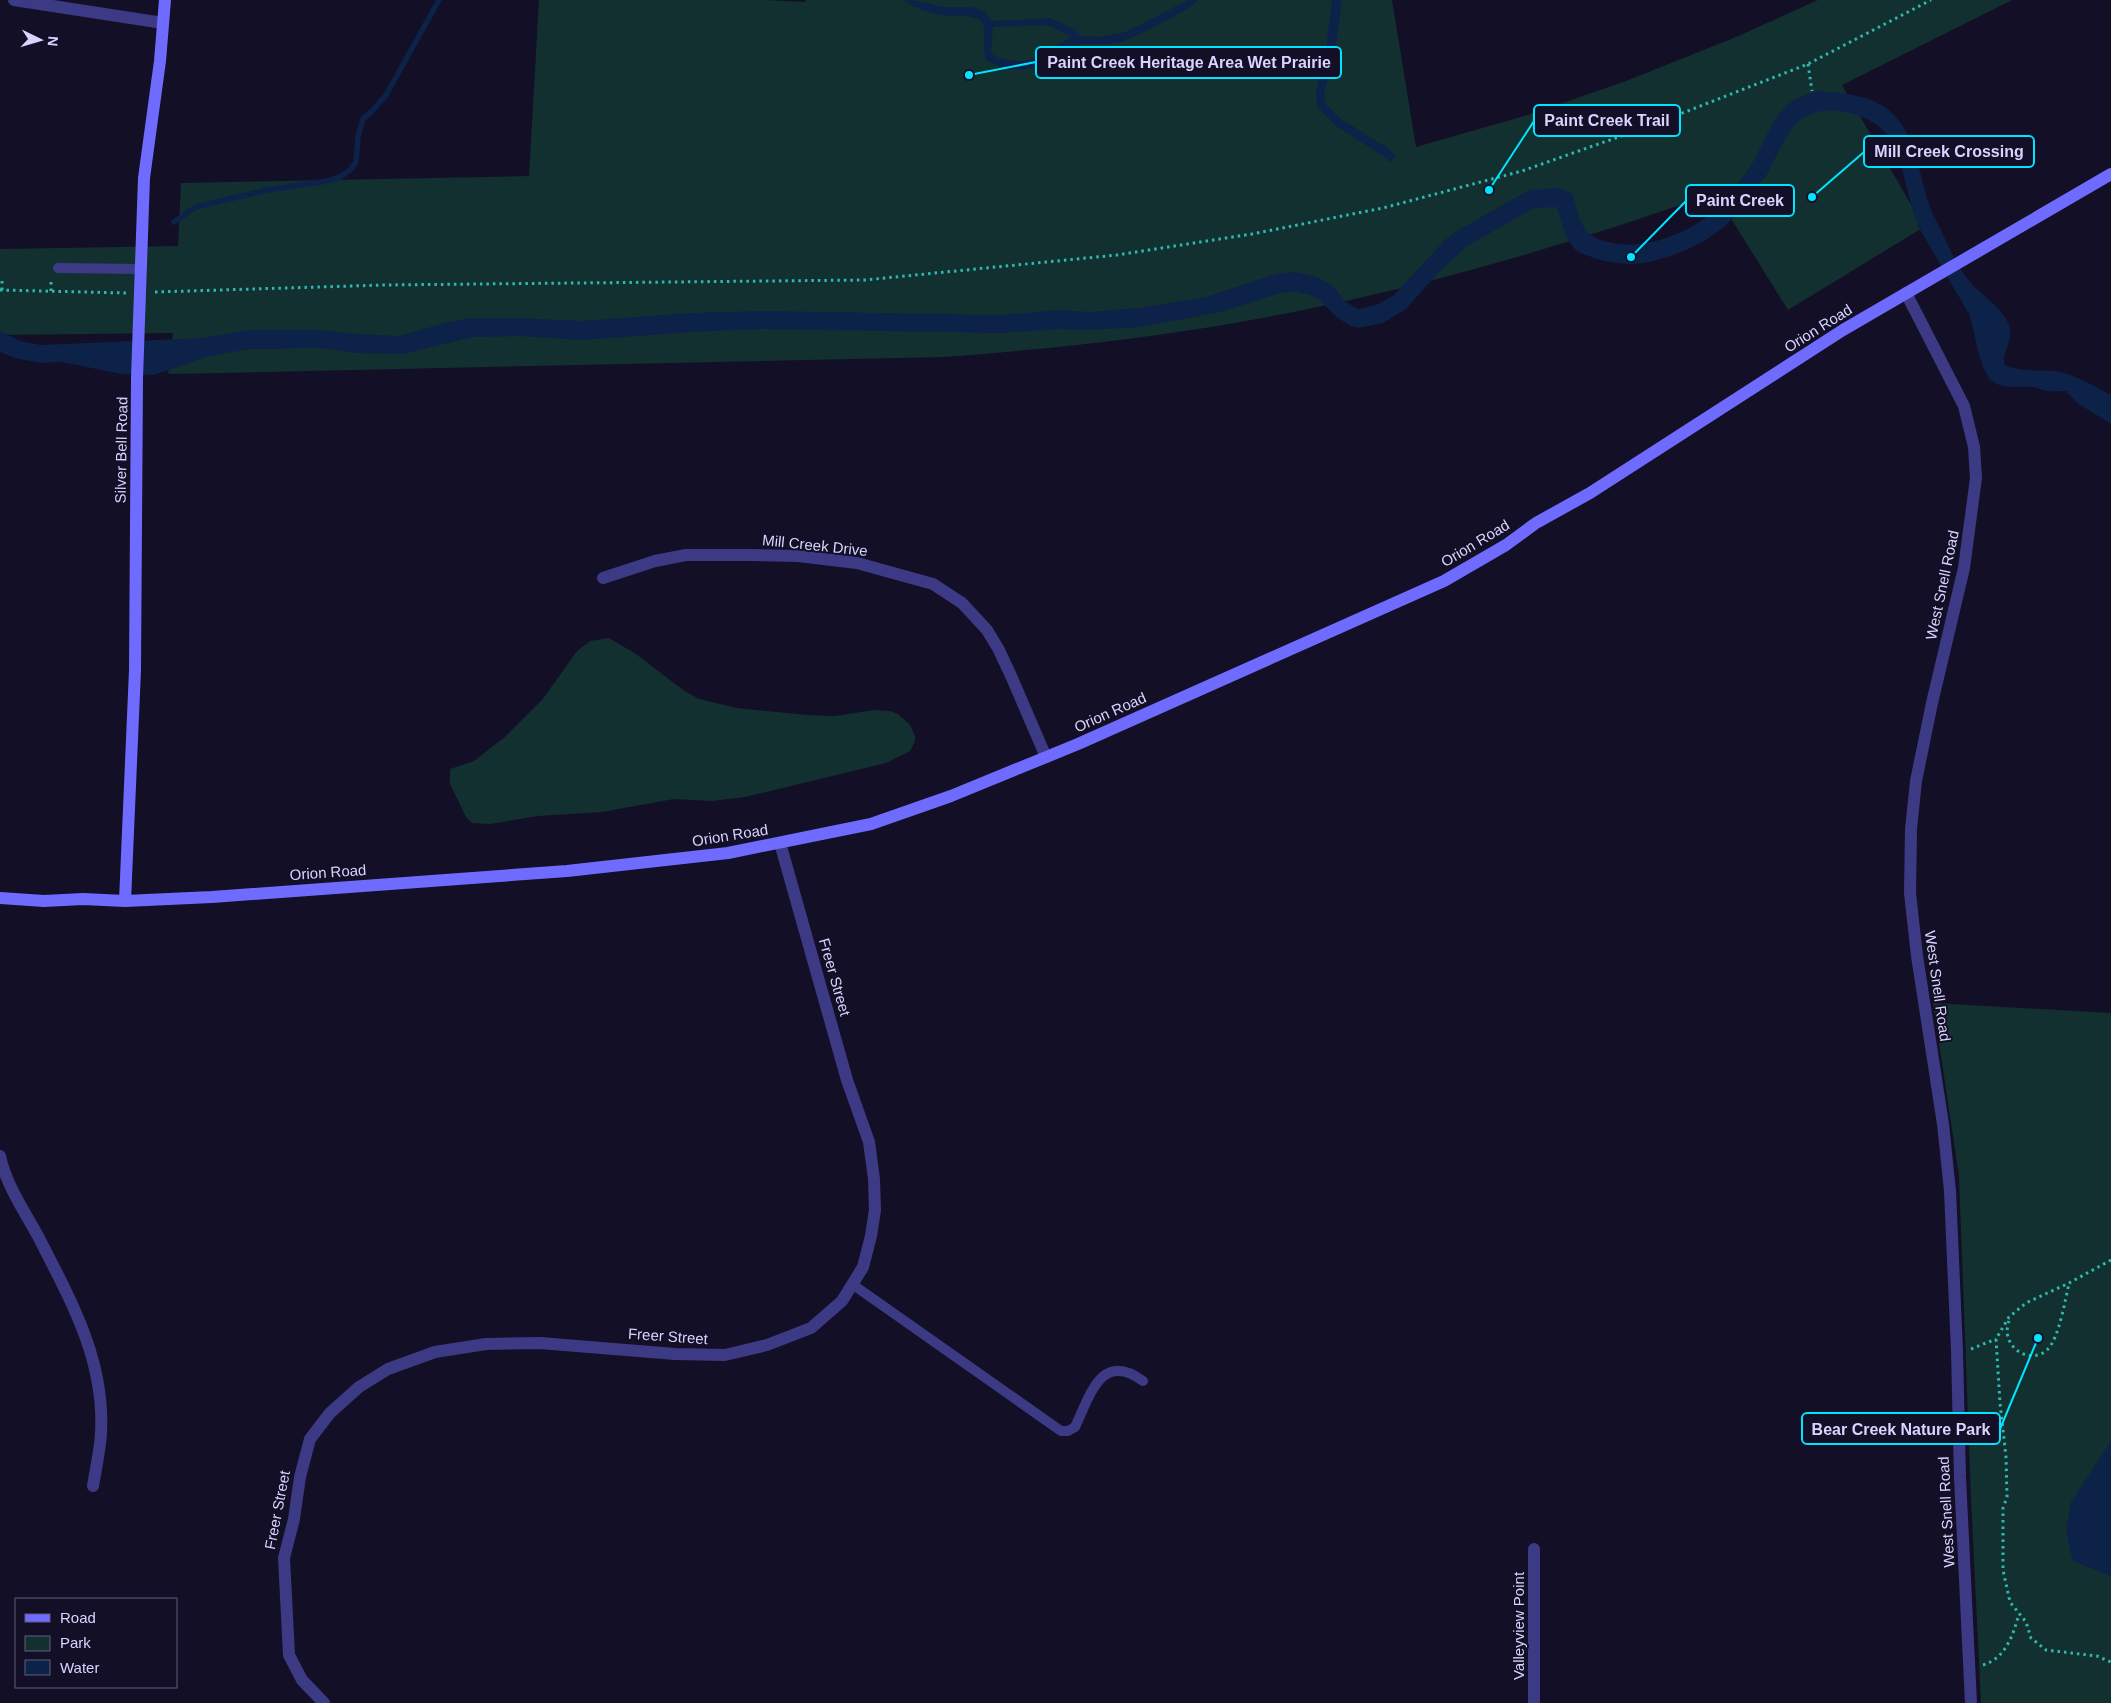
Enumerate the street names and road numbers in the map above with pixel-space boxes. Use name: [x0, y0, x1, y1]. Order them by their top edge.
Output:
street label: Orion Road: [1781, 300, 1855, 356]
street label: Silver Bell Road: [112, 397, 130, 503]
street label: Orion Road: [1438, 516, 1512, 570]
street label: West Snell Road: [1922, 529, 1962, 641]
street label: Mill Creek Drive: [761, 531, 869, 559]
street label: Orion Road: [1071, 689, 1149, 735]
street label: Orion Road: [691, 821, 769, 849]
street label: Orion Road: [289, 861, 367, 883]
street label: West Snell Road: [1922, 930, 1954, 1042]
street label: Freer Street: [816, 936, 854, 1019]
street label: Freer Street: [627, 1325, 709, 1347]
street label: West Snell Road: [1935, 1456, 1957, 1568]
street label: Freer Street: [261, 1468, 293, 1551]
street label: Valleyview Point: [1510, 1571, 1527, 1680]

